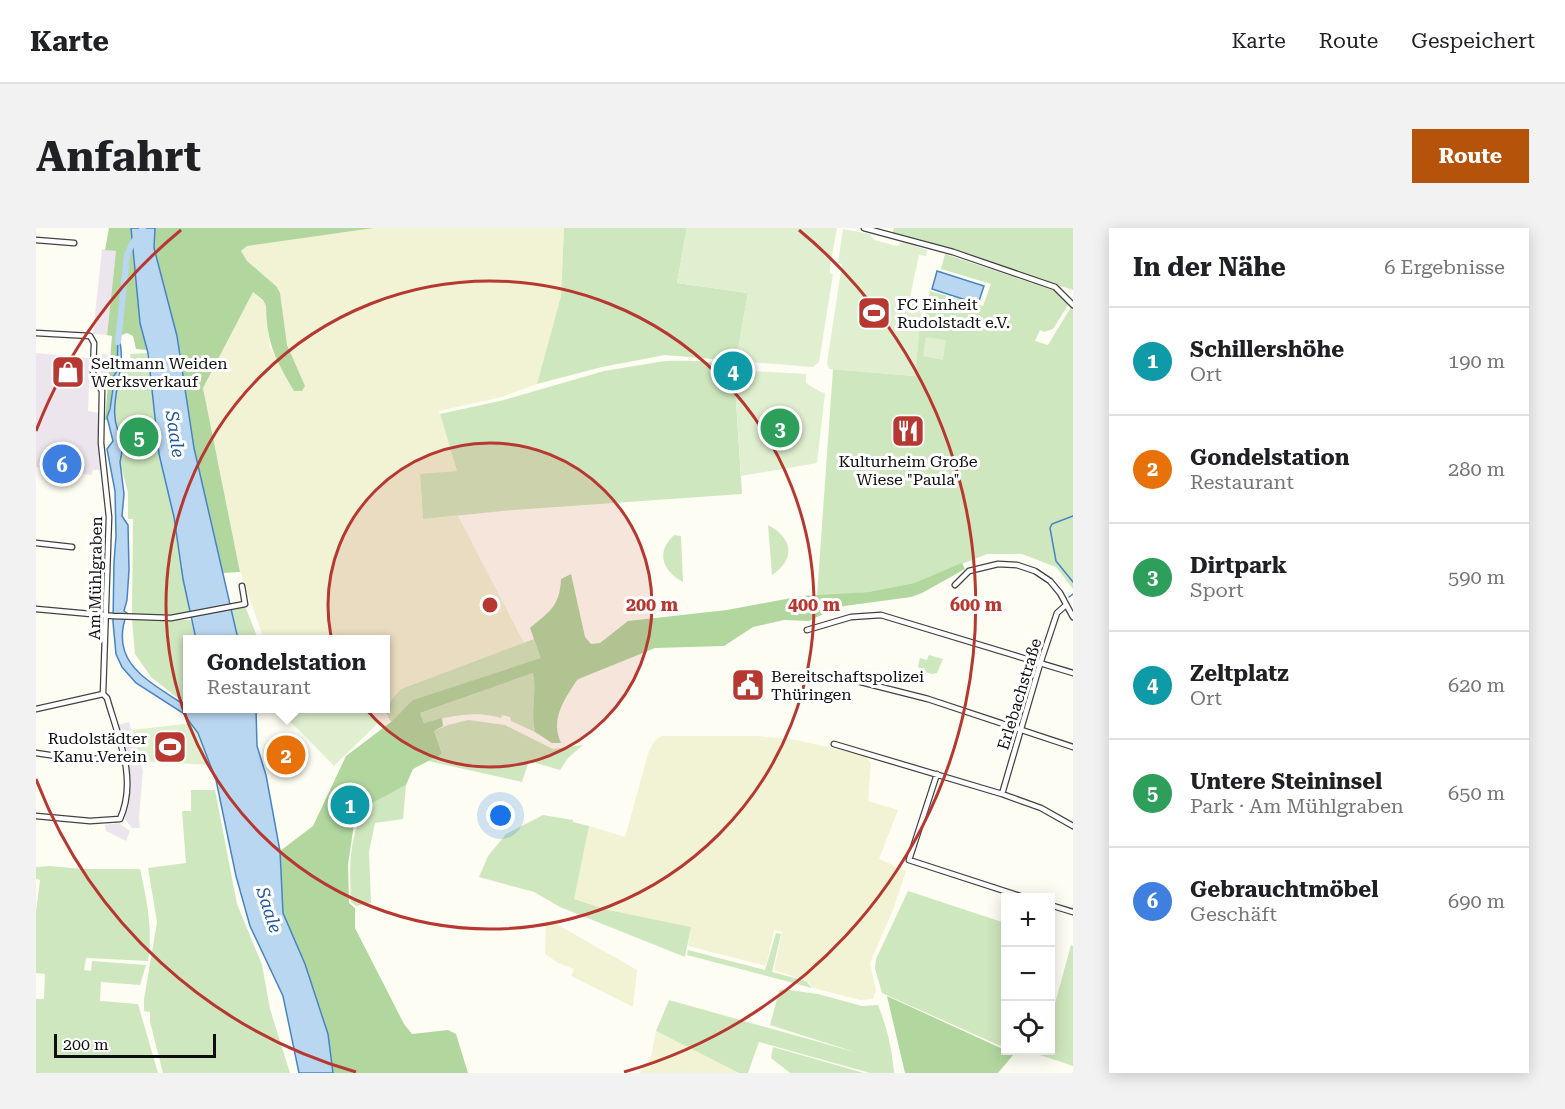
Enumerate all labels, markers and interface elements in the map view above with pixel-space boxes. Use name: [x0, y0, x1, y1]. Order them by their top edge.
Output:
text: Karte: [30, 25, 109, 58]
text: Karte: [1231, 29, 1286, 53]
text: Route: [1319, 29, 1378, 53]
text: Gespeichert: [1411, 29, 1535, 53]
button: Route: [1412, 129, 1529, 183]
text: Anfahrt: [36, 132, 201, 181]
text: In der Nähe: [1133, 252, 1286, 282]
text: 6 Ergebnisse: [1384, 255, 1505, 279]
sports icon: FC Einheit Rudolstadt e.V.: [856, 295, 892, 331]
place label: FC Einheit Rudolstadt e.V.: [897, 295, 1010, 332]
text: Schillershöhe: [1190, 337, 1344, 362]
pin: 4: [714, 348, 752, 394]
text: 1: [1147, 349, 1158, 373]
text: 190 m: [1448, 349, 1505, 373]
shop icon: Seltmann Weiden Werksverkauf: [50, 354, 86, 390]
place label: Seltmann Weiden Werksverkauf: [91, 354, 228, 391]
text: Ort: [1190, 362, 1222, 386]
pin: 3: [760, 406, 800, 450]
water label: Saale: [161, 408, 190, 459]
restaurant icon: Kulturheim Große Wiese "Paula": [890, 413, 926, 449]
pin: 5: [120, 414, 158, 460]
pin: 6: [42, 442, 82, 486]
text: Gondelstation: [1190, 445, 1349, 470]
place label: Kulturheim Große Wiese "Paula": [839, 452, 978, 489]
text: 2: [1147, 457, 1158, 481]
text: 280 m: [1448, 457, 1505, 481]
text: Restaurant: [1190, 470, 1294, 494]
street label: Am Mühlgraben: [85, 516, 106, 640]
text: Dirtpark: [1190, 553, 1287, 578]
text: 3: [1147, 565, 1158, 589]
text: 590 m: [1448, 565, 1505, 589]
text: Sport: [1190, 578, 1244, 602]
text: 200 m: [626, 594, 679, 615]
text: 400 m: [788, 594, 841, 615]
text: 600 m: [950, 594, 1003, 615]
centre of rings: [480, 595, 500, 615]
popup: [183, 635, 390, 713]
street label: Erlebachstraße: [993, 636, 1046, 752]
text: Gondelstation: [207, 650, 366, 675]
text: Zeltplatz: [1190, 661, 1289, 686]
public building icon: Bereitschaftspolizei Thüringen: [730, 667, 766, 703]
place label: Bereitschaftspolizei Thüringen: [771, 667, 924, 704]
text: 4: [1147, 673, 1158, 697]
text: 620 m: [1448, 673, 1505, 697]
text: Restaurant: [207, 675, 311, 699]
text: Ort: [1190, 686, 1222, 710]
place label: Rudolstädter Kanu Verein: [48, 729, 147, 766]
sports icon: Rudolstädter Kanu Verein: [152, 729, 188, 765]
pin: 2: [266, 732, 306, 778]
text: Untere Steininsel: [1190, 769, 1382, 794]
text: 5: [1147, 781, 1158, 805]
text: 650 m: [1448, 781, 1505, 805]
pin: 1: [330, 782, 370, 828]
text: Park · Am Mühlgraben: [1190, 794, 1404, 818]
your location: [486, 801, 515, 830]
text: Gebrauchtmöbel: [1190, 877, 1378, 902]
water label: Saale: [252, 883, 287, 935]
text: 6: [1147, 889, 1158, 913]
text: 690 m: [1448, 889, 1505, 913]
map controls: [1001, 893, 1055, 1055]
button: +: [1001, 893, 1055, 947]
text: Geschäft: [1190, 902, 1277, 926]
button: −: [1001, 947, 1055, 1001]
button: locate: [1001, 1001, 1055, 1055]
scale bar: [54, 1031, 216, 1058]
text: 200 m: [63, 1035, 109, 1054]

